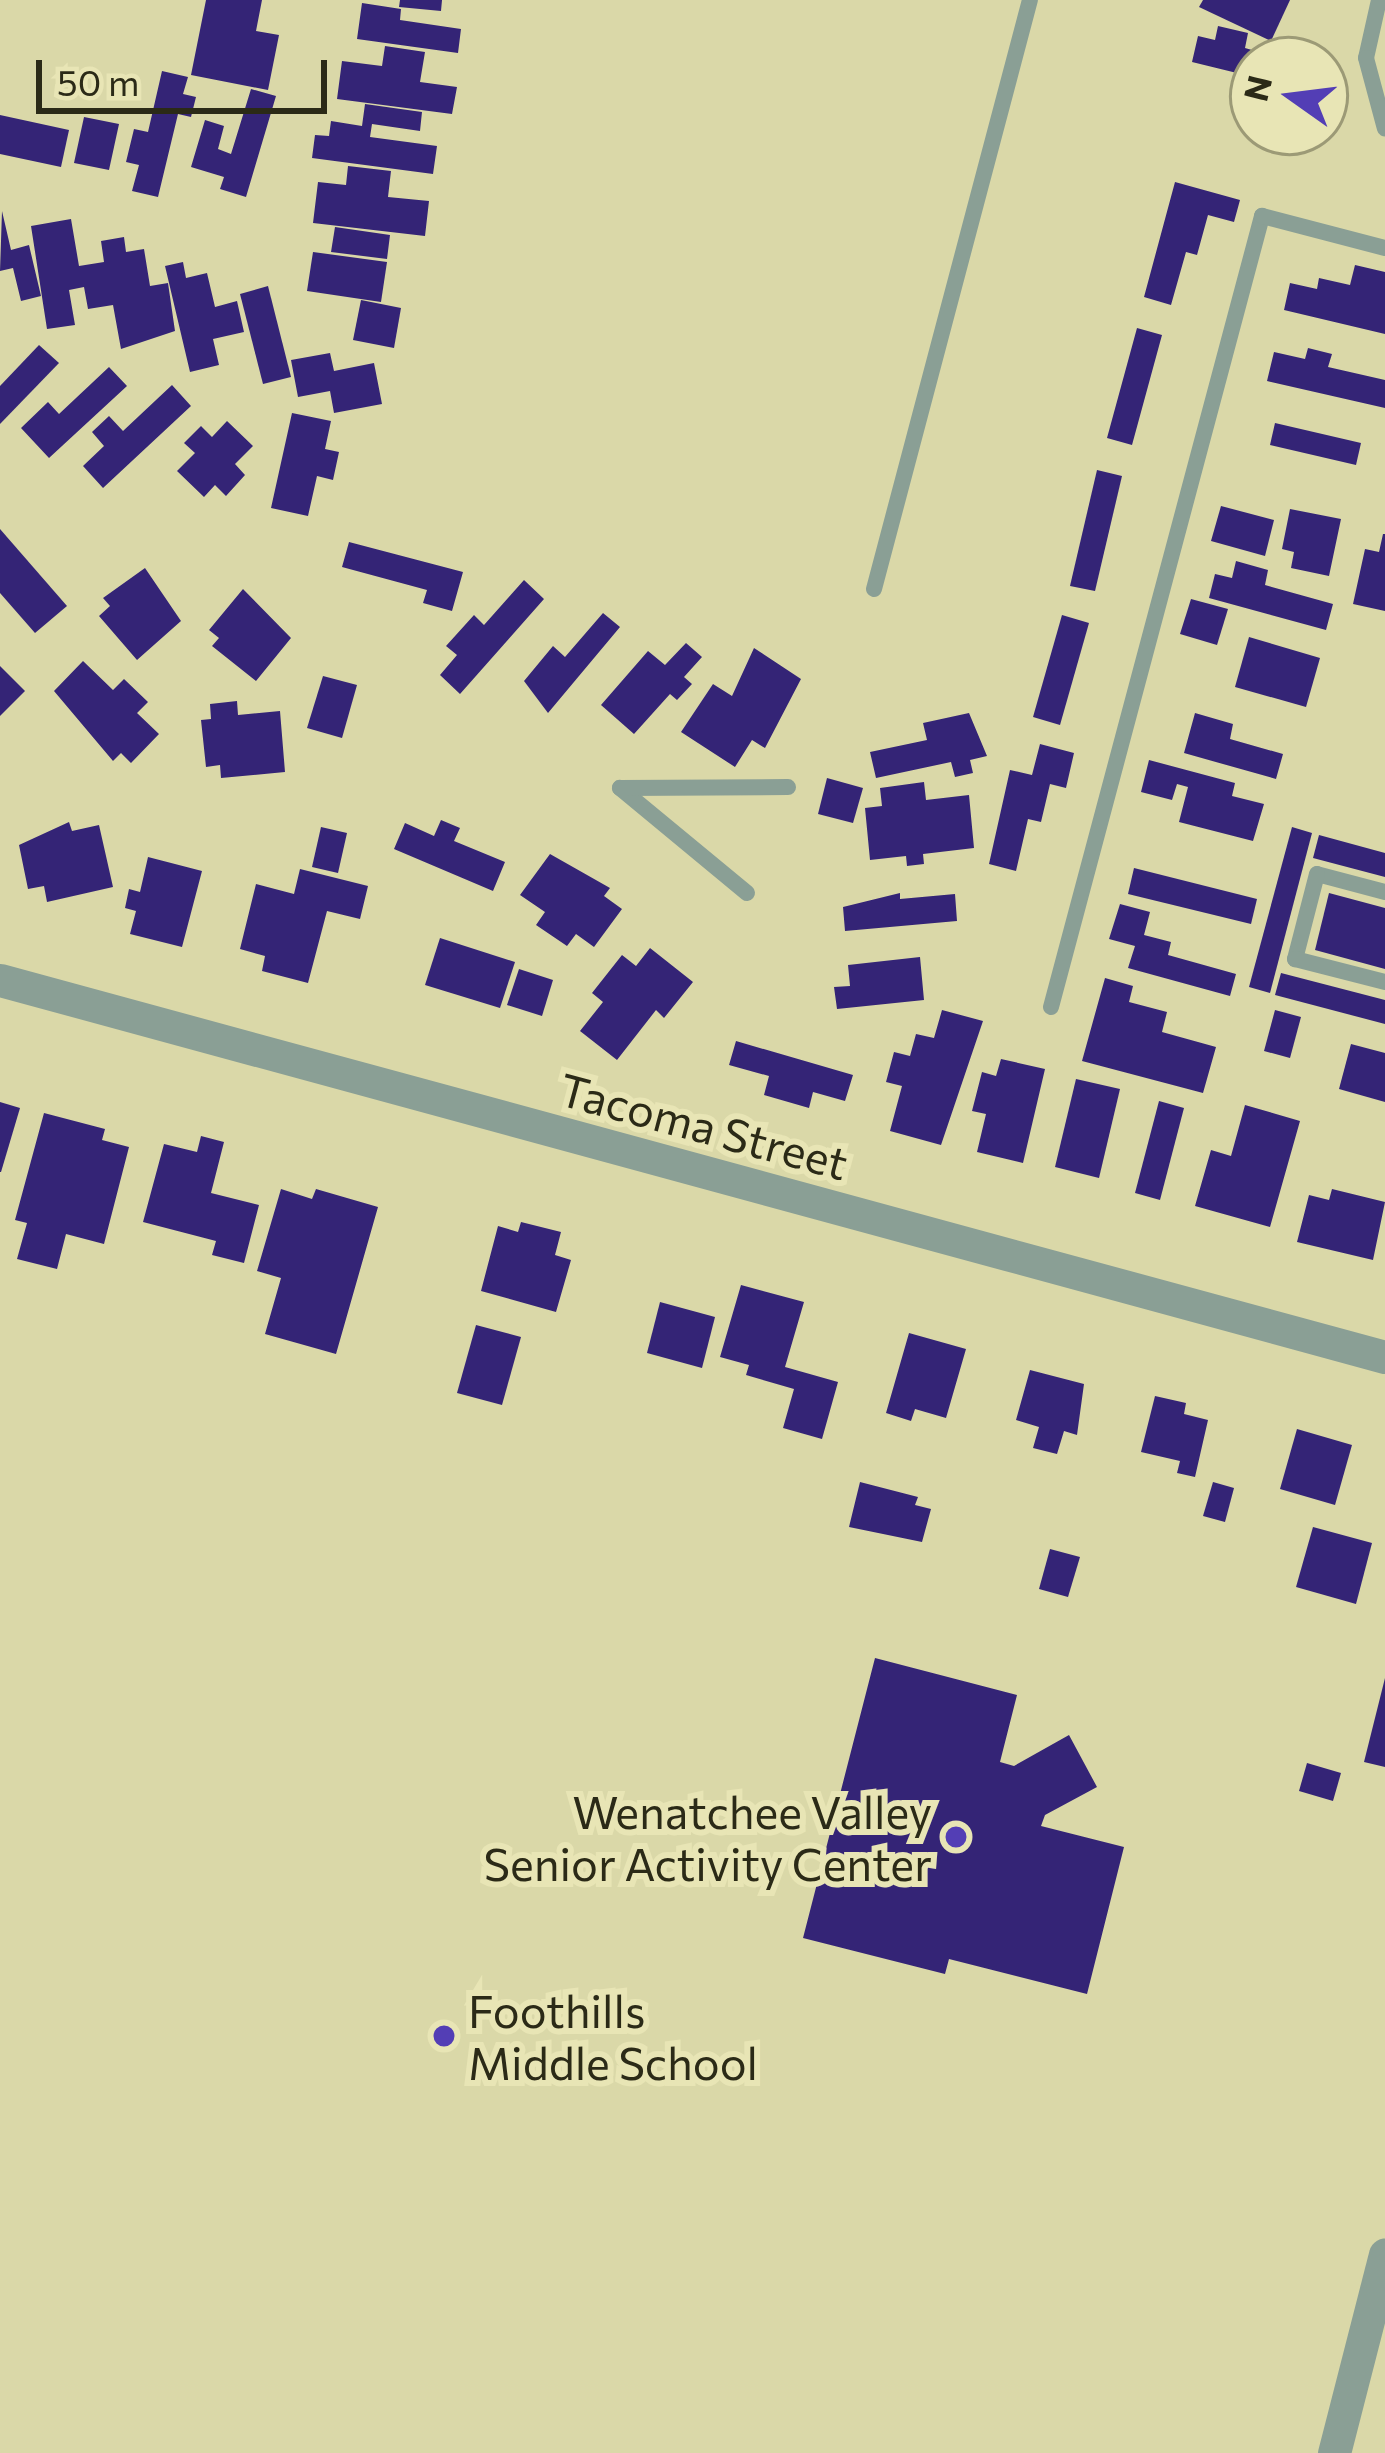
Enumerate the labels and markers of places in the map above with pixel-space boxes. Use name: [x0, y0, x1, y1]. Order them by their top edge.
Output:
place label: Wenatchee Valley Senior Activity Center: [484, 1784, 932, 1890]
marker: Wenatchee Valley Senior Activity Center: [943, 1824, 969, 1850]
place label: Foothills Middle School: [468, 1983, 758, 2089]
marker: Foothills Middle School: [431, 2023, 457, 2049]

